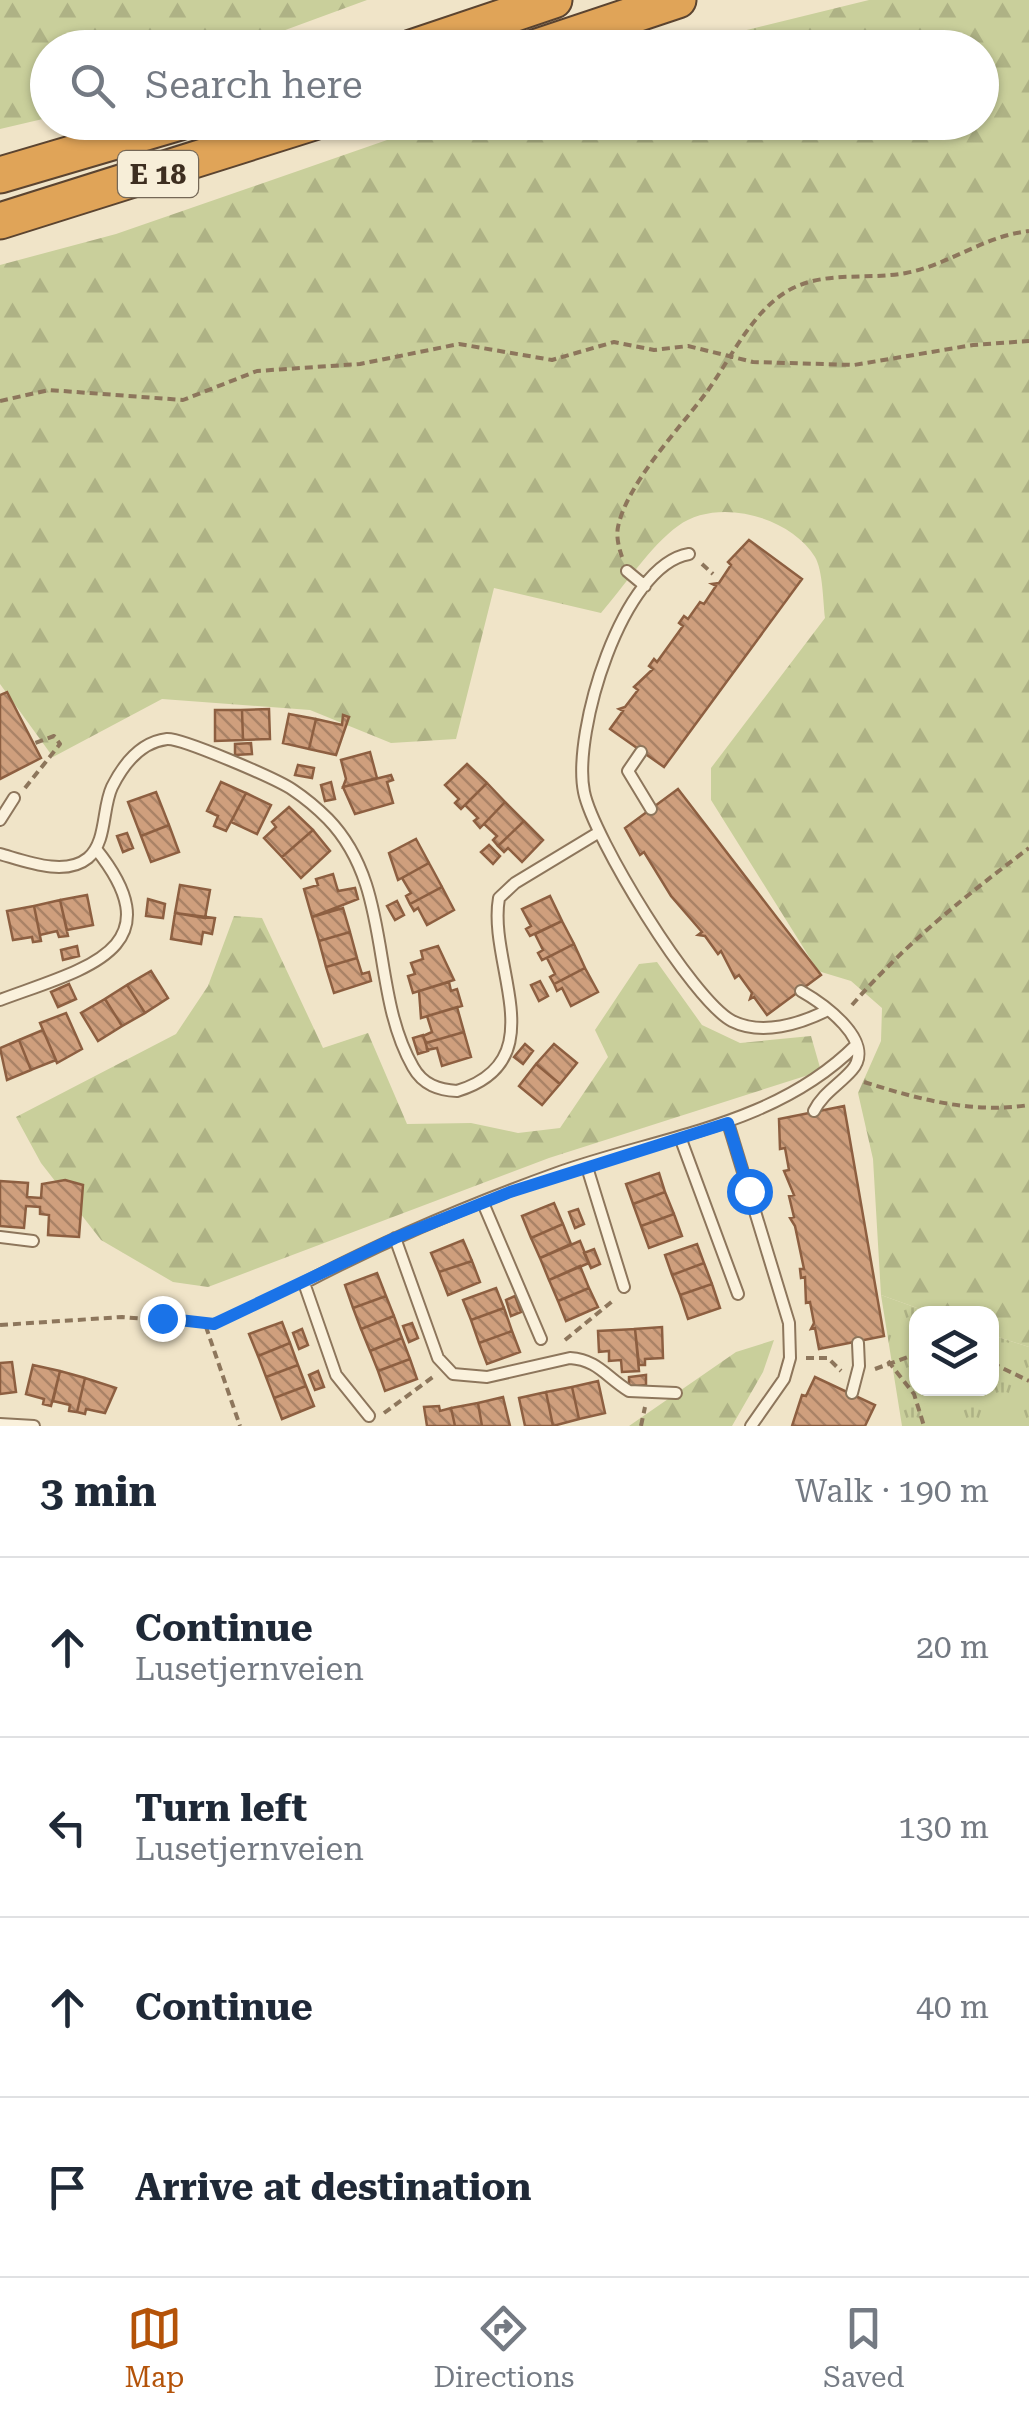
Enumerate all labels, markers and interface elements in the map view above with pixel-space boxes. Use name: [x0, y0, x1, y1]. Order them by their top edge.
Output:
search box: [30, 30, 999, 140]
icon: search: [65, 58, 120, 113]
text: Search here: [145, 63, 363, 107]
road number: E 18: [118, 151, 198, 197]
route start: [727, 1169, 773, 1215]
route end: [140, 1296, 186, 1342]
map controls: [909, 1306, 999, 1396]
button: layers: [909, 1306, 999, 1396]
text: 3 min: [40, 1467, 157, 1516]
text: Walk · 190 m: [795, 1472, 989, 1510]
text: Continue: [135, 1606, 313, 1650]
icon: ahead: [40, 1620, 95, 1675]
text: 20 m: [916, 1628, 989, 1666]
text: Lusetjernveien: [135, 1650, 364, 1688]
text: Turn left: [135, 1786, 307, 1830]
icon: left: [40, 1800, 95, 1855]
text: 130 m: [898, 1808, 989, 1846]
text: Lusetjernveien: [135, 1830, 364, 1868]
icon: ahead: [40, 1980, 95, 2035]
text: Continue: [135, 1985, 313, 2029]
text: 40 m: [916, 1988, 989, 2026]
icon: arrive: [40, 2160, 95, 2215]
text: Arrive at destination: [135, 2165, 531, 2209]
tab: Map: [125, 2301, 184, 2394]
tab: Directions: [433, 2301, 574, 2394]
tab: Saved: [823, 2301, 905, 2394]

